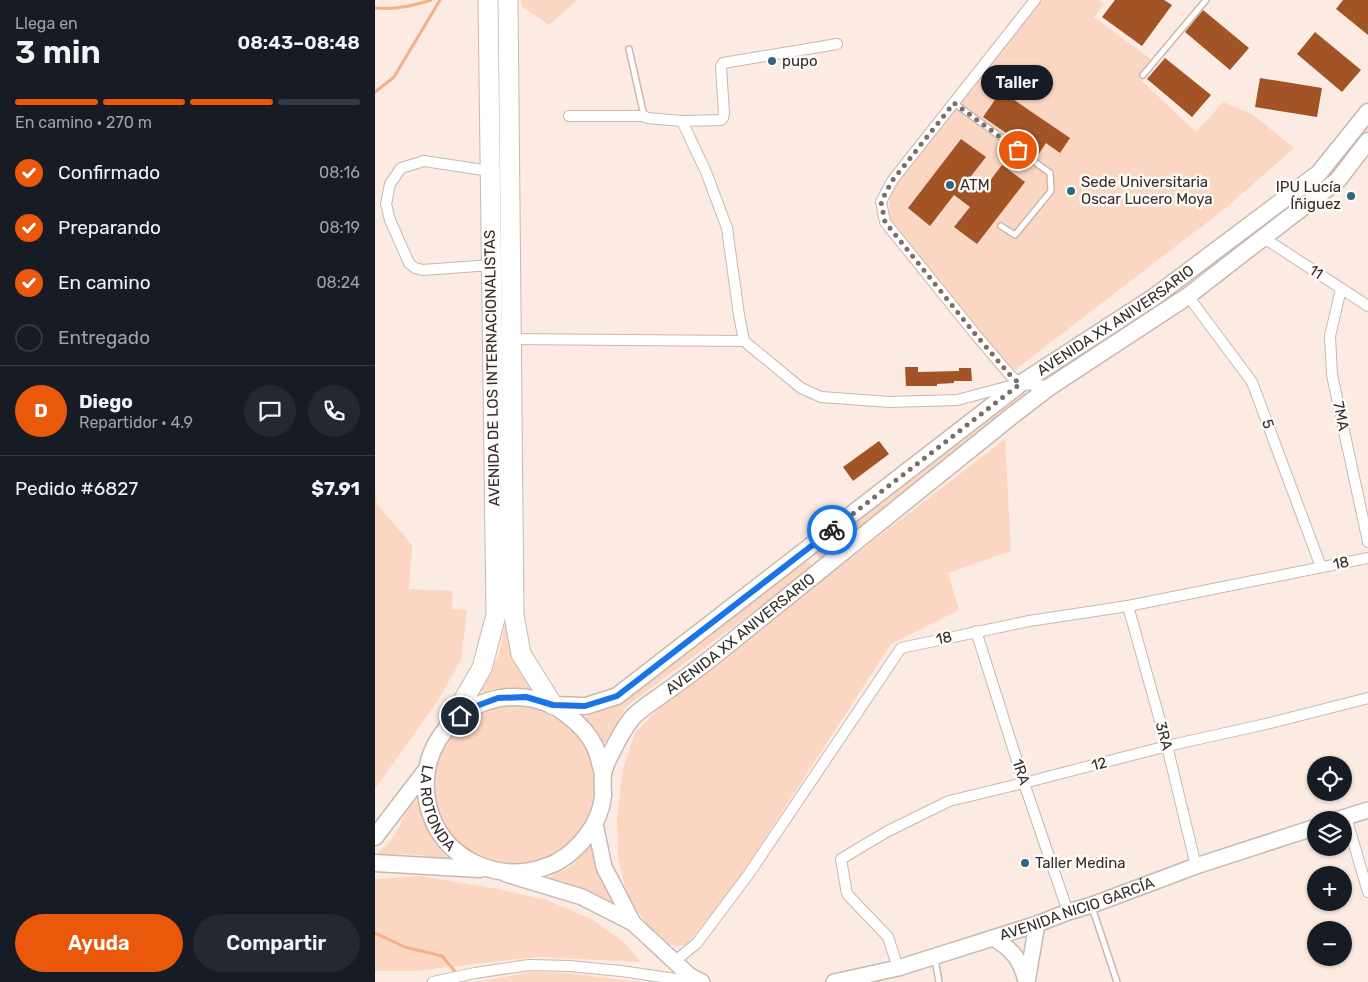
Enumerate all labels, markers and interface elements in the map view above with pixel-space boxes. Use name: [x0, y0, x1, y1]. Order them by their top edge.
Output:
text: Llega en: [15, 14, 78, 33]
text: 08:43–08:48: [238, 31, 360, 54]
text: 3 min: [15, 33, 101, 71]
place label: pupo: [782, 52, 818, 70]
marker: pupo: [766, 55, 778, 67]
callout: Taller: [982, 65, 1054, 100]
text: Taller: [996, 73, 1038, 92]
text: En camino · 270 m: [15, 113, 152, 132]
pin: [997, 129, 1039, 171]
icon: bag: [1004, 136, 1032, 164]
icon: check: [15, 159, 43, 187]
text: Confirmado: [58, 161, 160, 184]
text: 08:16: [319, 163, 360, 182]
place label: Sede Universitaria Oscar Lucero Moya: [1081, 173, 1213, 208]
place label: ATM: [960, 176, 990, 194]
place label: IPU Lucía Íñiguez: [1276, 178, 1341, 213]
marker: ATM: [944, 179, 956, 191]
marker: Sede Universitaria Oscar Lucero Moya: [1065, 185, 1077, 197]
marker: IPU Lucía Íñiguez: [1345, 190, 1357, 202]
icon: check: [15, 214, 43, 242]
text: Preparando: [58, 216, 161, 239]
text: 08:19: [319, 218, 360, 237]
street label: AVENIDA DE LOS INTERNACIONALISTAS: [481, 230, 503, 506]
street label: AVENIDA XX ANIVERSARIO: [1034, 261, 1197, 380]
street label: 11: [1306, 261, 1326, 283]
icon: check: [15, 269, 43, 297]
text: En camino: [58, 271, 151, 294]
text: 08:24: [316, 273, 360, 292]
text: Entregado: [58, 326, 150, 349]
button: chat: [244, 385, 296, 437]
button: phone: [308, 385, 360, 437]
text: Diego: [79, 390, 133, 413]
text: D: [34, 399, 48, 422]
street label: 7MA: [1329, 400, 1353, 432]
text: Repartidor · 4.9: [79, 413, 193, 432]
street label: 5: [1258, 417, 1278, 431]
text: Pedido #6827: [15, 477, 138, 500]
text: $7.91: [311, 477, 360, 500]
courier: [807, 505, 857, 555]
icon: bike: [818, 516, 846, 544]
street label: 18: [1331, 553, 1351, 573]
street label: AVENIDA XX ANIVERSARIO: [662, 569, 819, 698]
street label: 18: [934, 628, 954, 648]
pin: [439, 695, 481, 737]
icon: home: [446, 702, 474, 730]
street label: 3RA: [1152, 720, 1176, 752]
street label: 12: [1089, 753, 1109, 775]
map controls: [1307, 756, 1352, 966]
button: locate: [1307, 756, 1352, 801]
street label: 1RA: [1008, 757, 1034, 787]
street label: LA ROTONDA: [417, 764, 459, 855]
button: layers: [1307, 811, 1352, 856]
place label: Taller Medina: [1035, 854, 1126, 872]
marker: Taller Medina: [1019, 857, 1031, 869]
button: +: [1307, 866, 1352, 911]
street label: AVENIDA NICIO GARCÍA: [997, 873, 1157, 944]
button: Ayuda: [15, 914, 183, 972]
button: Compartir: [193, 914, 360, 972]
button: −: [1307, 921, 1352, 966]

